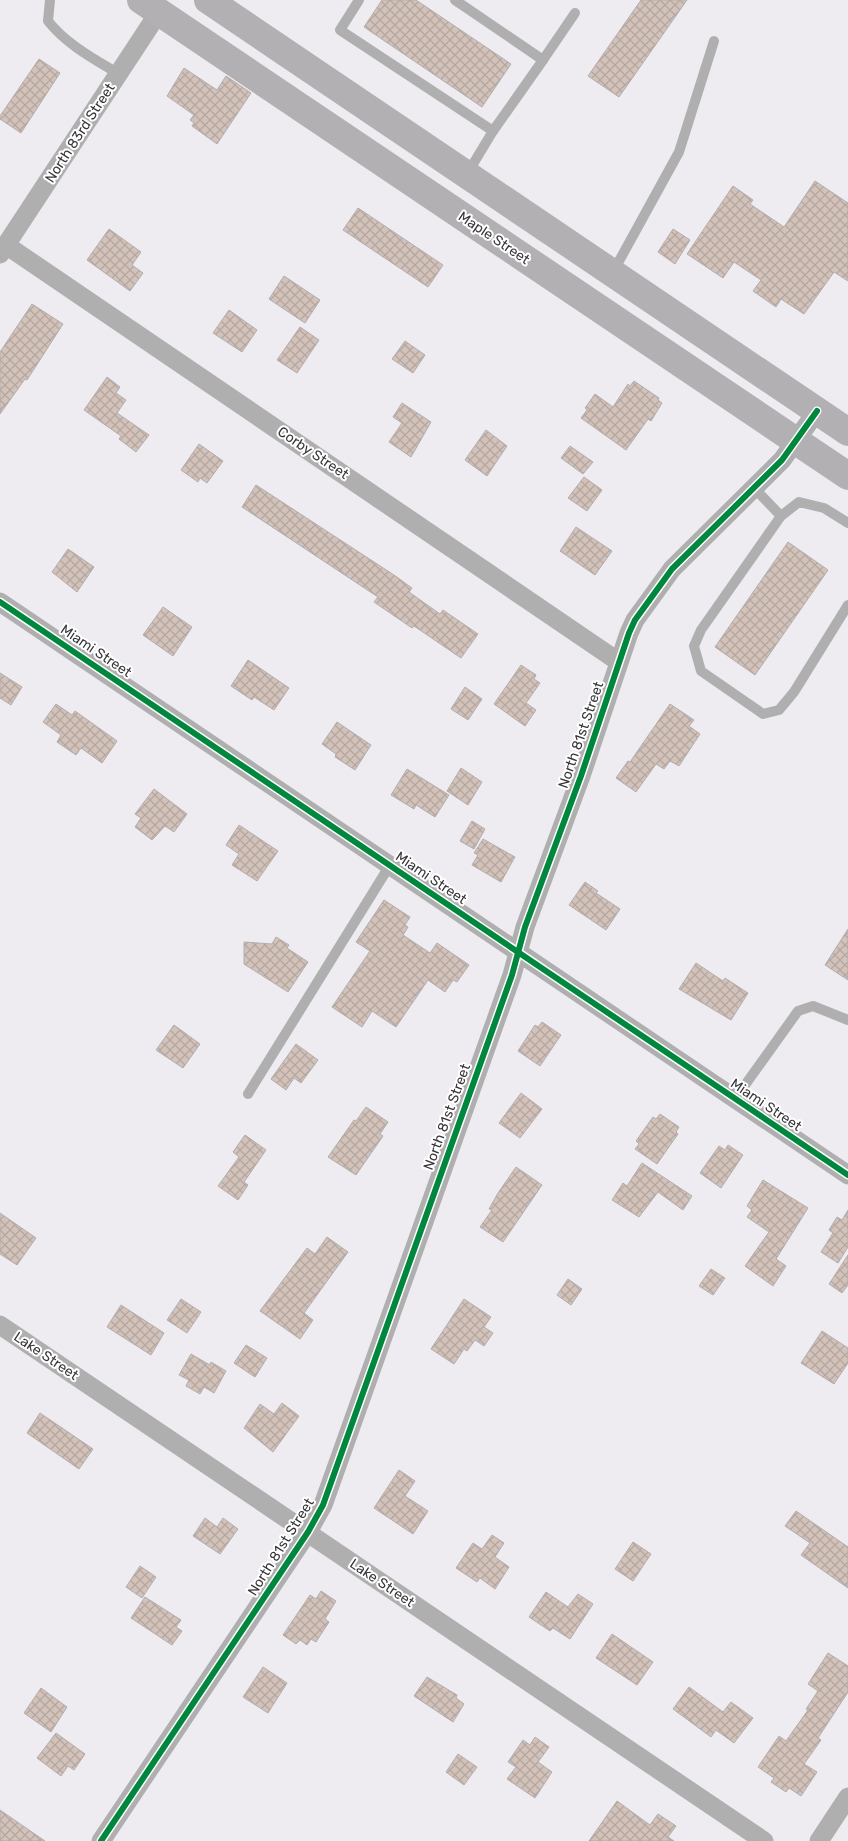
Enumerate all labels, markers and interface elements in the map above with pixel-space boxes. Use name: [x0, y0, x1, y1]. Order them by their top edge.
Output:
street label: North 83rd Street: [41, 80, 119, 186]
street label: Maple Street: [455, 208, 533, 268]
street label: Corby Street: [274, 423, 352, 483]
street label: Miami Street: [57, 621, 135, 681]
street label: North 81st Street: [555, 679, 607, 791]
street label: Miami Street: [392, 848, 470, 908]
street label: North 81st Street: [420, 1061, 474, 1172]
street label: Miami Street: [727, 1075, 805, 1135]
street label: Lake Street: [10, 1328, 82, 1384]
street label: North 81st Street: [244, 1495, 318, 1599]
street label: Lake Street: [346, 1555, 418, 1611]

